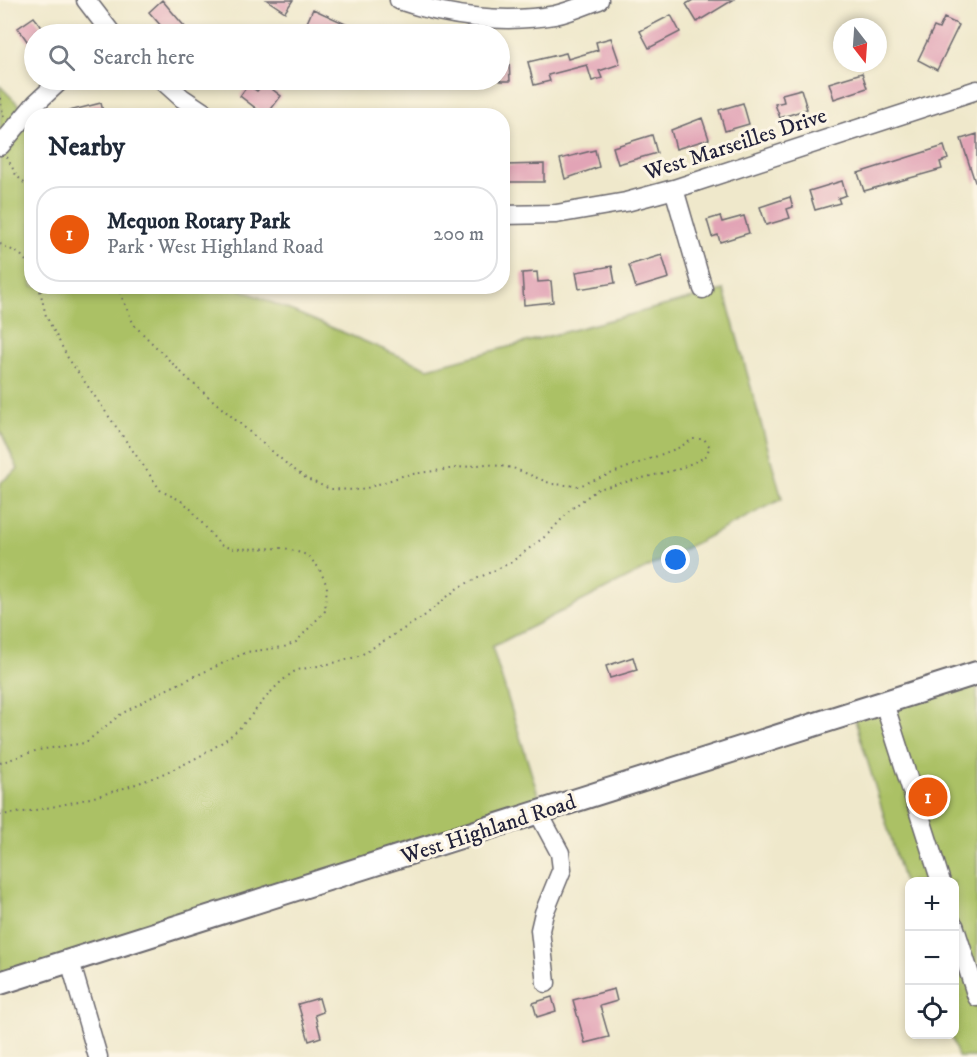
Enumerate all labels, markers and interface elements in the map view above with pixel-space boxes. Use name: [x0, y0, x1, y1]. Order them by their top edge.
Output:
north arrow: [833, 18, 887, 72]
search box: [24, 24, 510, 90]
icon: search: [45, 41, 78, 74]
text: Search here: [93, 44, 195, 71]
street label: West Marseilles Drive: [640, 102, 830, 187]
text: Nearby: [48, 131, 125, 164]
text: Mequon Rotary Park: [107, 208, 290, 235]
text: 1: [66, 222, 73, 247]
text: 200 m: [433, 222, 484, 247]
text: Park · West Highland Road: [107, 235, 324, 260]
your location: [661, 545, 690, 574]
pin: 1: [908, 774, 948, 820]
street label: West Highland Road: [397, 788, 579, 871]
map controls: [905, 877, 959, 1039]
button: +: [905, 877, 959, 931]
button: −: [905, 931, 959, 985]
button: locate: [905, 985, 959, 1039]

